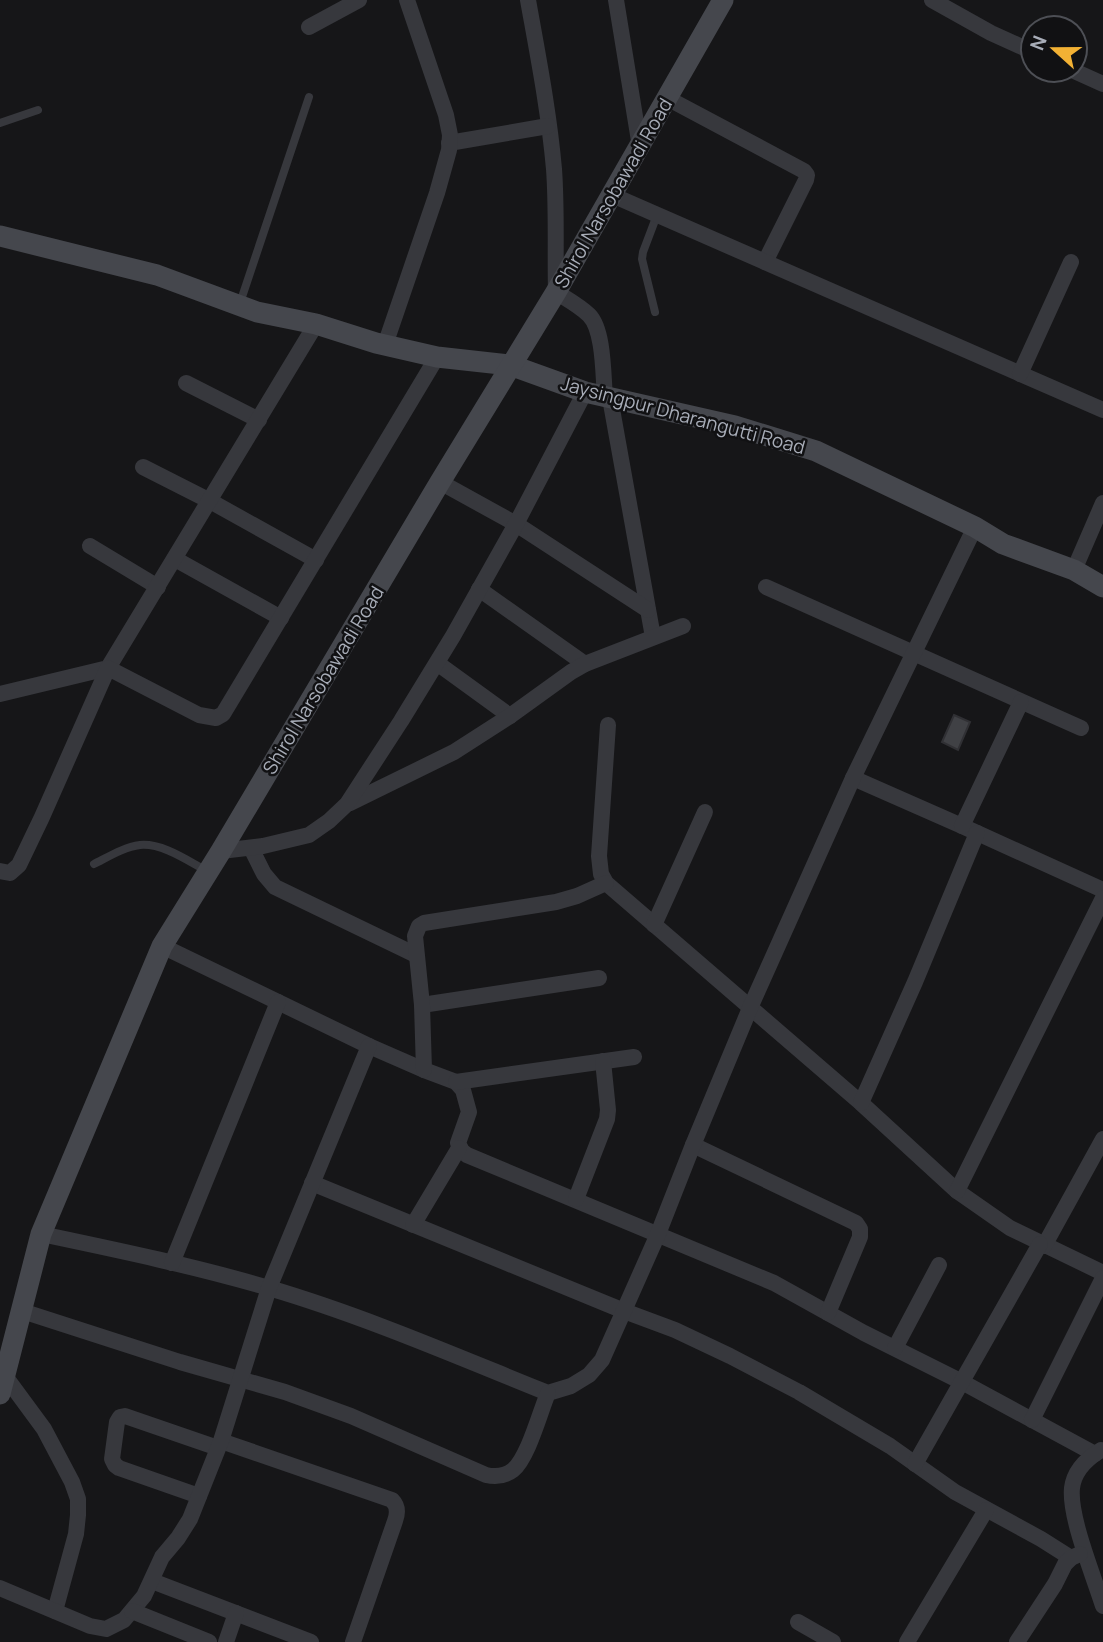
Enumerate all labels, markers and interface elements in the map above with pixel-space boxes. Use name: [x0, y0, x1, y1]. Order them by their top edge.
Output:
north arrow: [1019, 14, 1089, 84]
text: N: [1024, 32, 1053, 54]
street label: Shirol Narsobawadi Road: [548, 93, 678, 293]
street label: Jaysingpur Dharangutti Road: [558, 370, 808, 460]
street label: Shirol Narsobawadi Road: [256, 581, 390, 779]

